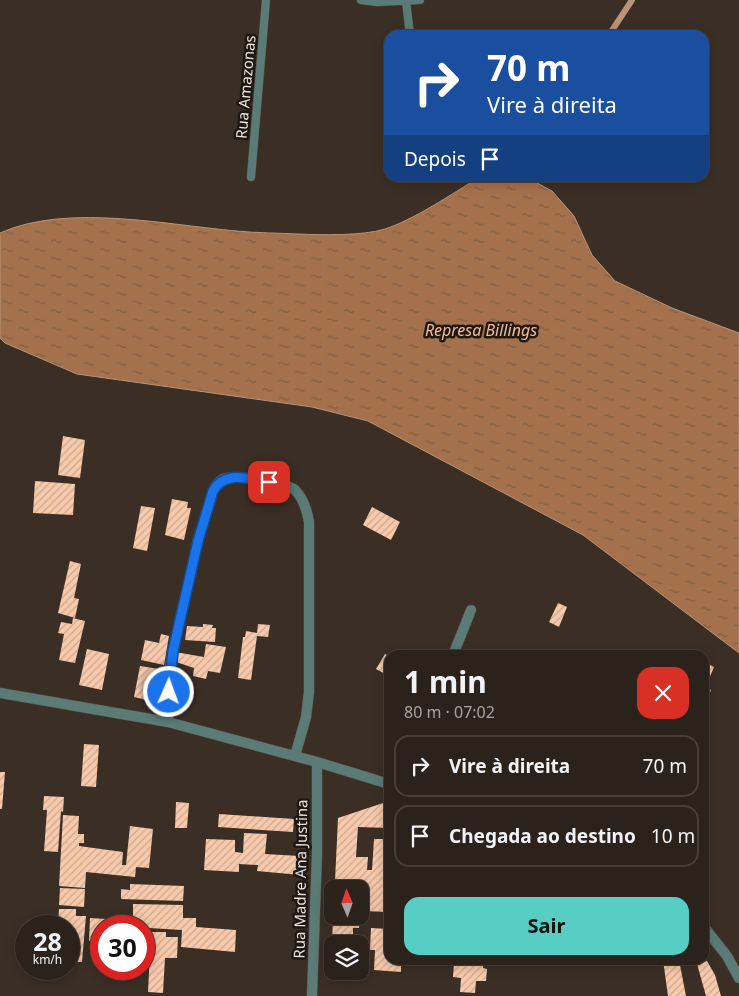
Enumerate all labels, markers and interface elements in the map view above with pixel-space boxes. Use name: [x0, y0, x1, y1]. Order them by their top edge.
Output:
street label: Rua Amazonas: [231, 34, 259, 140]
text: 70 m: [487, 44, 570, 91]
icon: right: [404, 50, 469, 115]
text: Vire à direita: [487, 89, 617, 119]
icon: arrive: [476, 145, 504, 173]
text: Depois: [404, 146, 466, 172]
water label: Represa Billings: [425, 319, 537, 341]
pin: [248, 461, 290, 503]
icon: arrive: [255, 468, 283, 496]
text: 1 min: [404, 661, 487, 702]
position arrow: [142, 665, 194, 717]
button: close: [637, 667, 689, 719]
text: 80 m · 07:02: [404, 701, 495, 723]
icon: right: [406, 752, 434, 780]
text: Vire à direita: [449, 753, 570, 779]
text: 70 m: [643, 753, 687, 779]
street label: Rua Madre Ana Justina: [289, 799, 311, 959]
icon: arrive: [406, 822, 434, 850]
text: Chegada ao destino: [449, 823, 636, 849]
text: 10 m: [651, 823, 695, 849]
north arrow: [324, 880, 369, 925]
map controls: [324, 880, 369, 980]
button: Sair: [404, 897, 689, 955]
speed limit sign: 30: [90, 915, 155, 980]
text: 28: [33, 924, 62, 958]
button: layers: [324, 935, 369, 980]
text: km/h: [33, 951, 62, 968]

